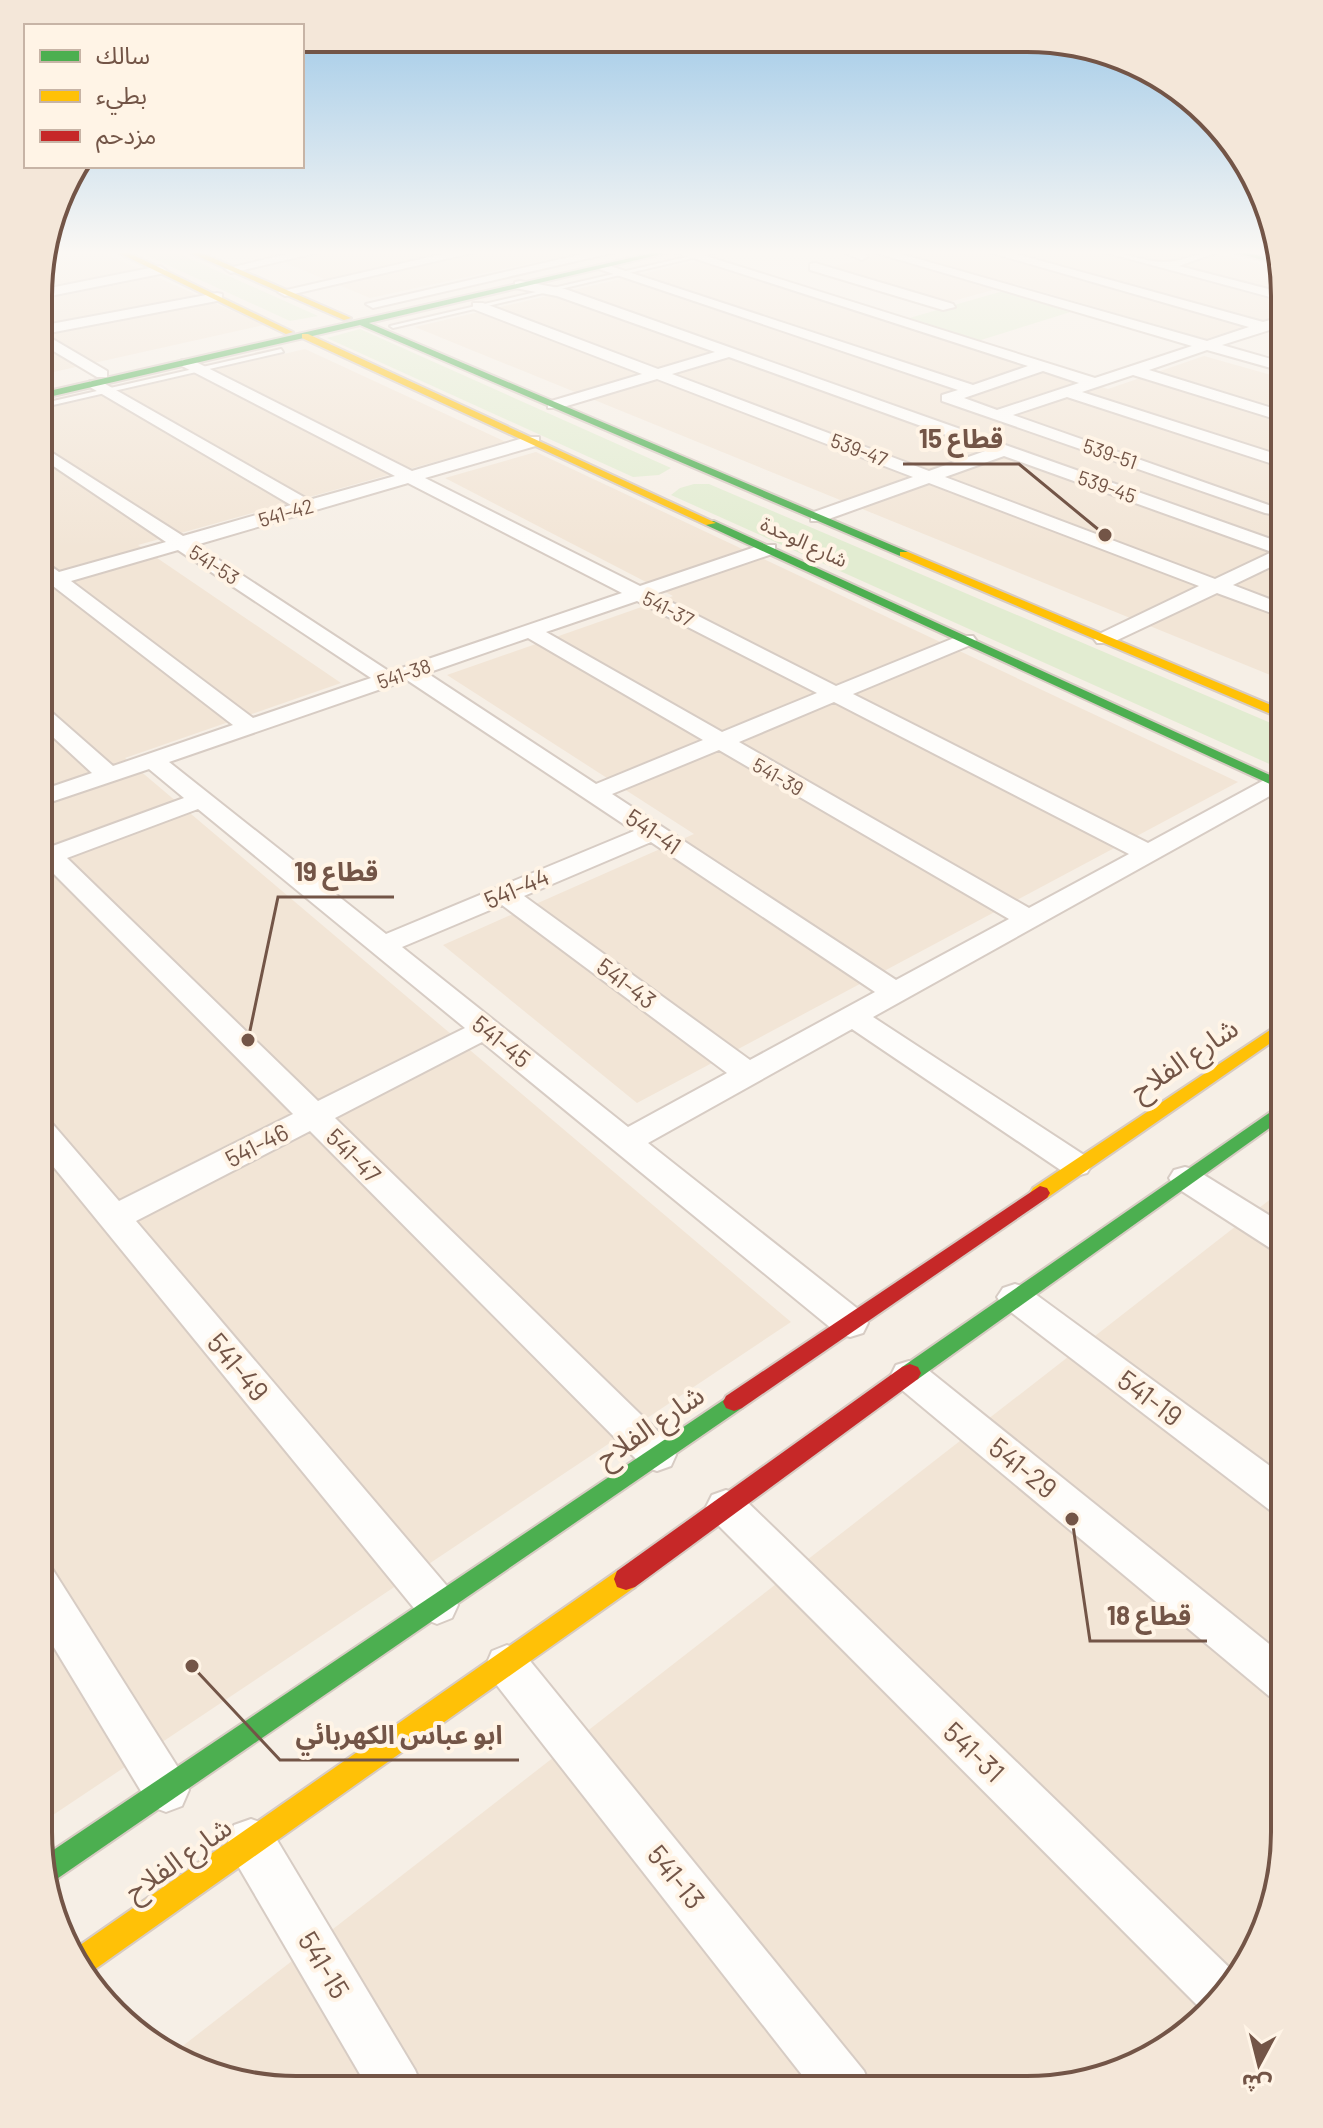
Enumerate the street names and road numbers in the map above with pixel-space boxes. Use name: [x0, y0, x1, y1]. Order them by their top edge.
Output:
street label: 539-47: [828, 427, 892, 471]
street label: 539-51: [1080, 433, 1141, 473]
street label: 539-45: [1075, 464, 1140, 508]
street label: 541-42: [255, 493, 316, 531]
street label: شارع الوحدة: [756, 511, 852, 575]
street label: 541-53: [185, 539, 244, 589]
street label: 541-37: [639, 585, 698, 631]
street label: 541-38: [374, 653, 434, 693]
street label: 541-39: [749, 752, 808, 800]
street label: 541-41: [621, 802, 687, 860]
street label: 541-44: [480, 861, 553, 914]
street label: 541-43: [592, 951, 662, 1014]
street label: 541-45: [467, 1009, 537, 1073]
street label: شارع الفلاح: [1123, 1010, 1247, 1111]
street label: 541-46: [220, 1117, 293, 1173]
street label: 541-47: [321, 1122, 387, 1188]
street label: 541-49: [201, 1326, 277, 1407]
street label: 541-19: [1111, 1362, 1190, 1433]
street label: شارع الفلاح: [589, 1377, 713, 1478]
street label: 541-29: [983, 1430, 1065, 1505]
street label: 541-31: [937, 1714, 1012, 1789]
street label: شارع الفلاح: [117, 1809, 240, 1911]
street label: 541-13: [641, 1838, 713, 1915]
street label: 541-15: [292, 1925, 358, 2004]

